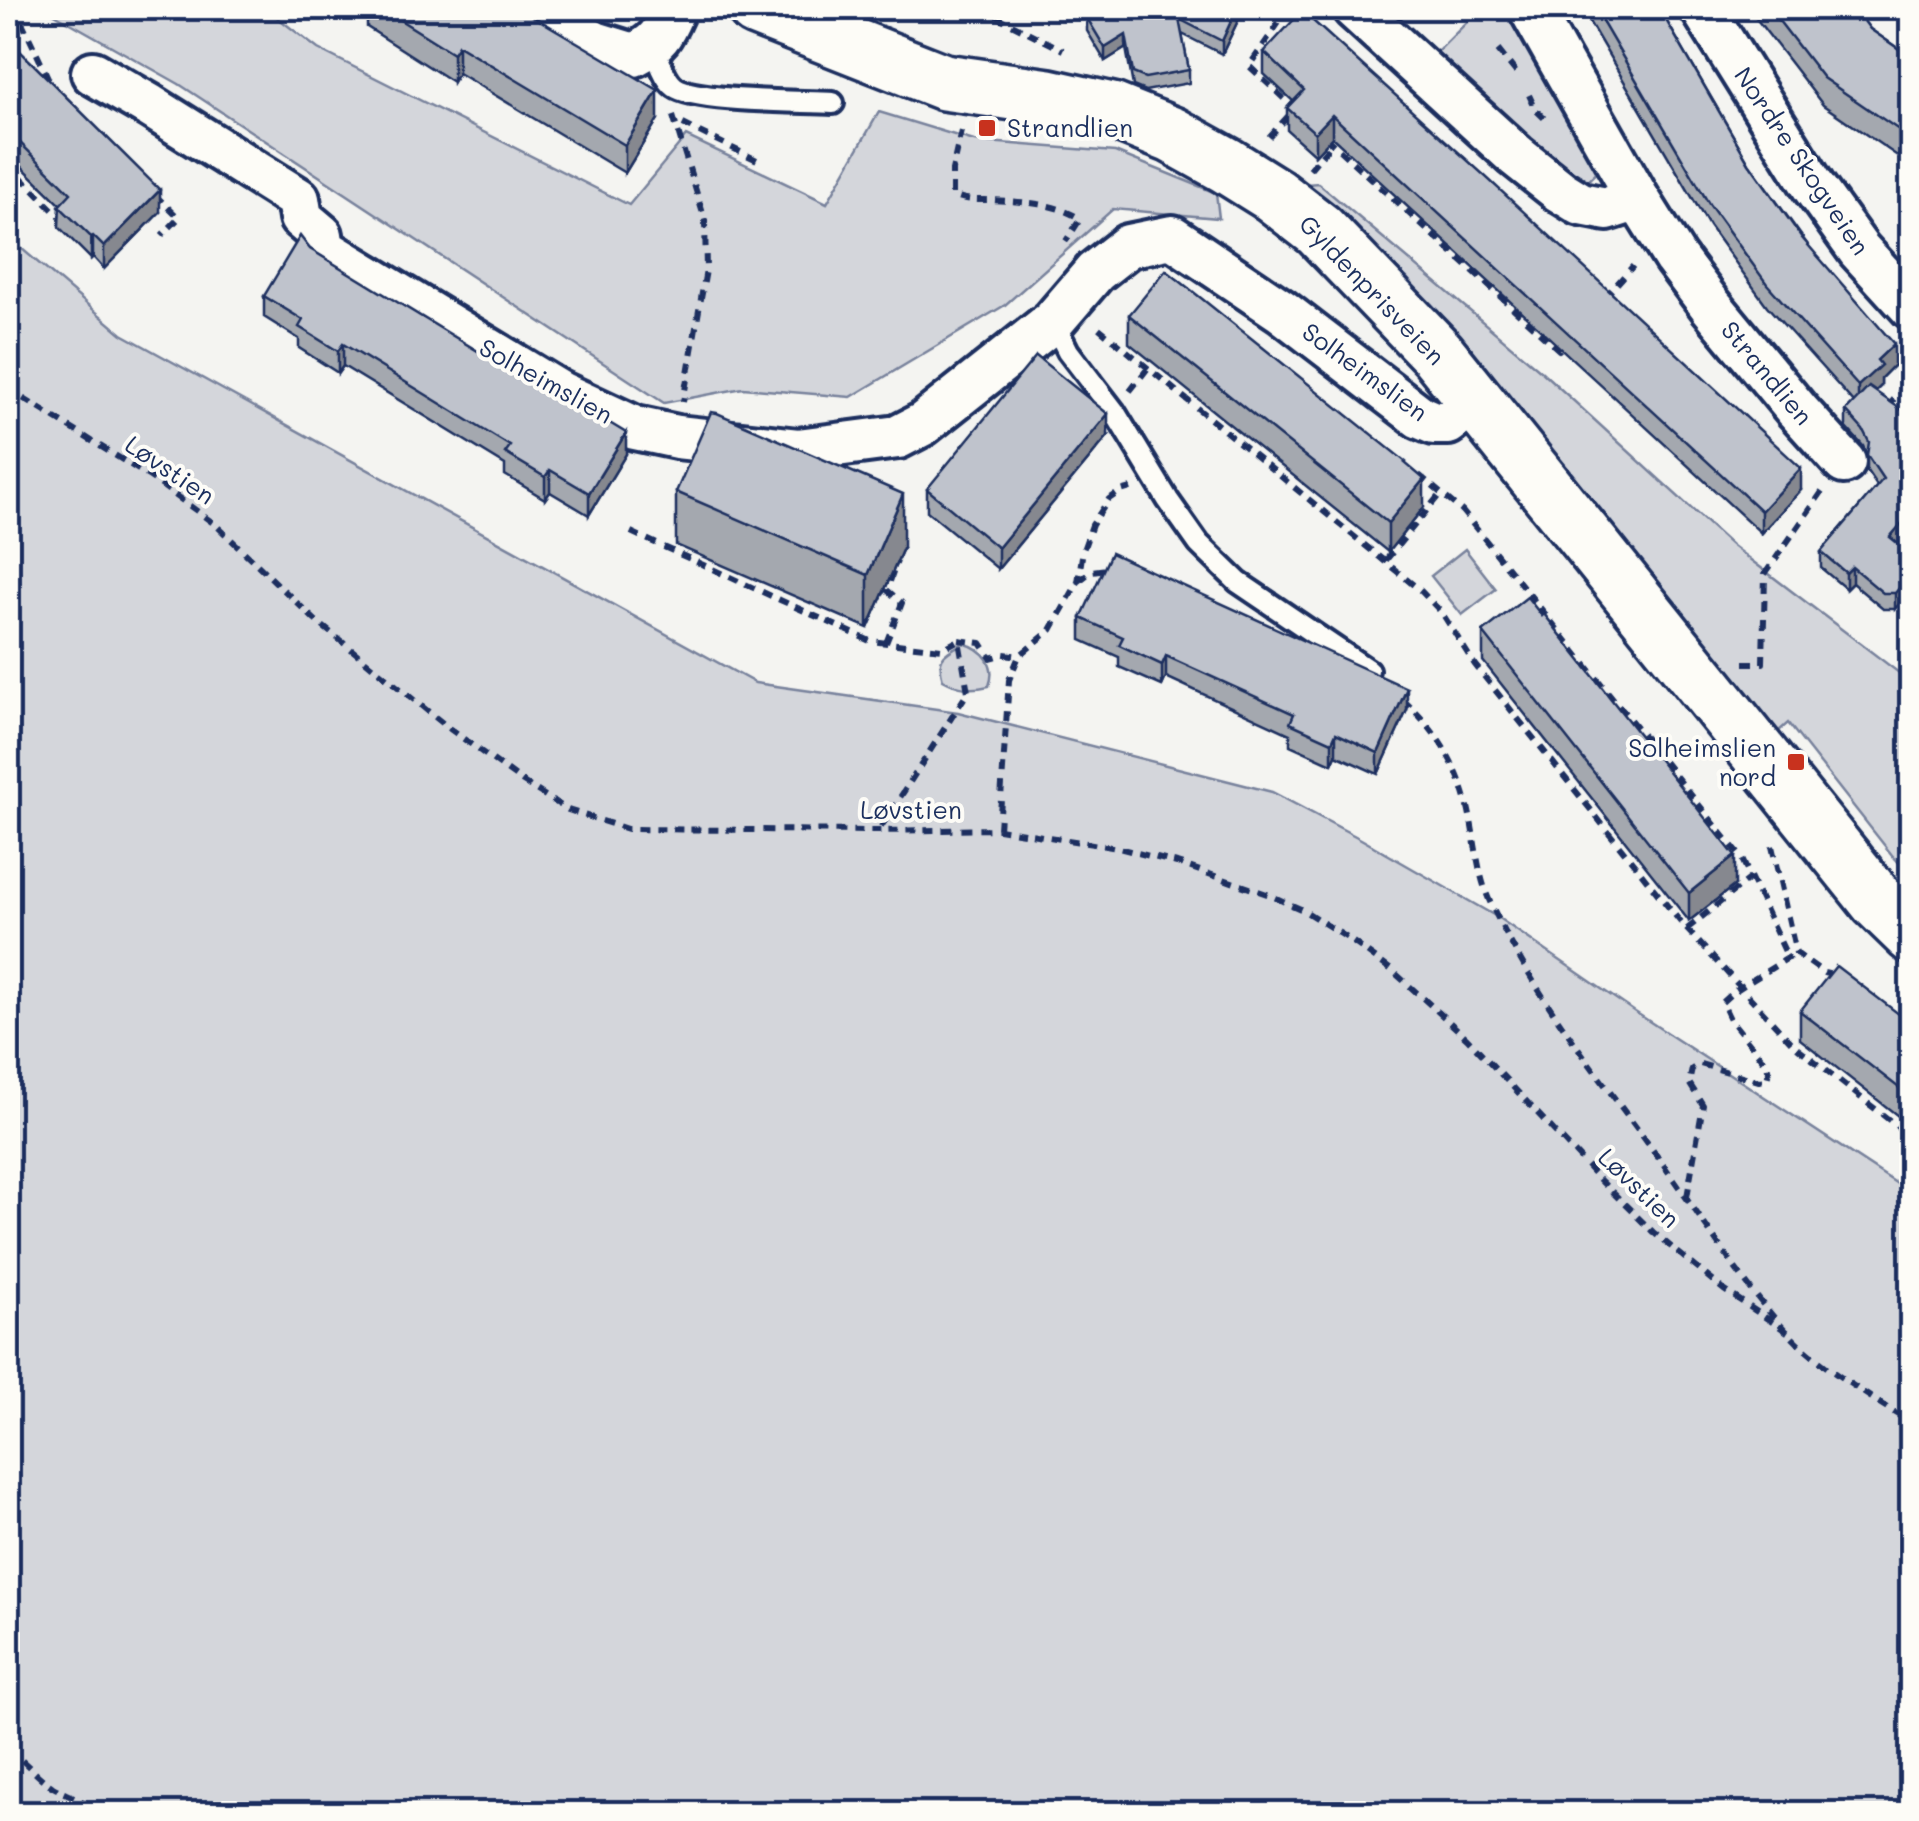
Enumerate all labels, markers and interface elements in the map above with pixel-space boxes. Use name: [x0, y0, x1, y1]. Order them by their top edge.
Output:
street label: Nordre Skogveien: [1728, 60, 1878, 261]
place label: Strandlien: [1007, 111, 1133, 143]
marker: Strandlien: [976, 117, 998, 139]
street label: Gyldenprisveien: [1292, 208, 1452, 372]
street label: Strandlien: [1715, 314, 1821, 431]
street label: Solheimslien: [1296, 315, 1435, 428]
street label: Solheimslien: [474, 330, 619, 430]
street label: Løvstien: [120, 428, 222, 511]
place label: Solheimslien nord: [1628, 731, 1776, 792]
marker: Solheimslien nord: [1785, 751, 1807, 773]
street label: Løvstien: [860, 793, 962, 825]
street label: Løvstien: [1592, 1141, 1687, 1234]

